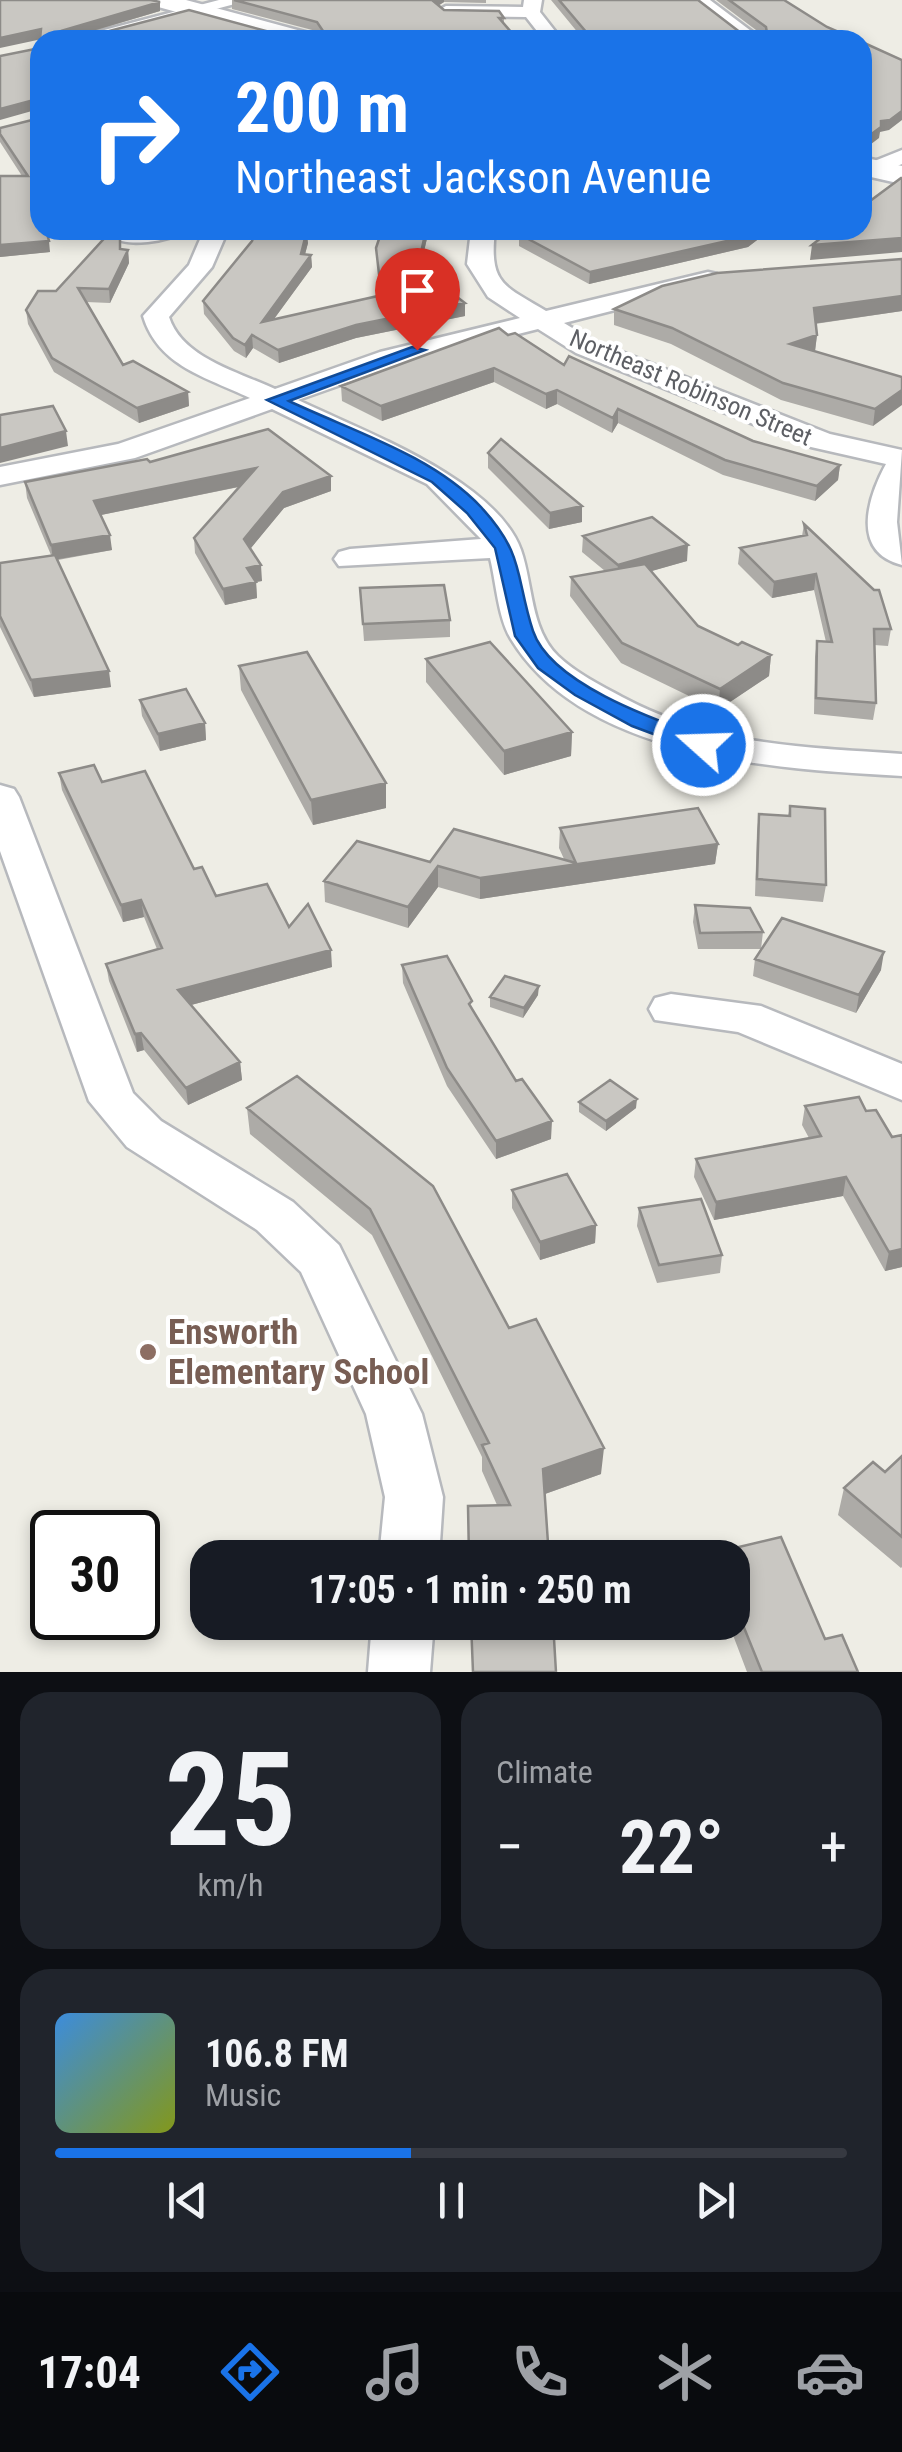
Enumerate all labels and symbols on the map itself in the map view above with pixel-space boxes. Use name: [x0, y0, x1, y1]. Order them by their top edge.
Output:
pin: [375, 248, 460, 351]
street label: Northeast Robinson Street: [565, 323, 816, 452]
position arrow: [651, 693, 755, 797]
place label: Ensworth Elementary School: [168, 1312, 429, 1393]
marker: Ensworth Elementary School: [137, 1341, 159, 1363]
speed limit sign: 30: [30, 1510, 160, 1640]

